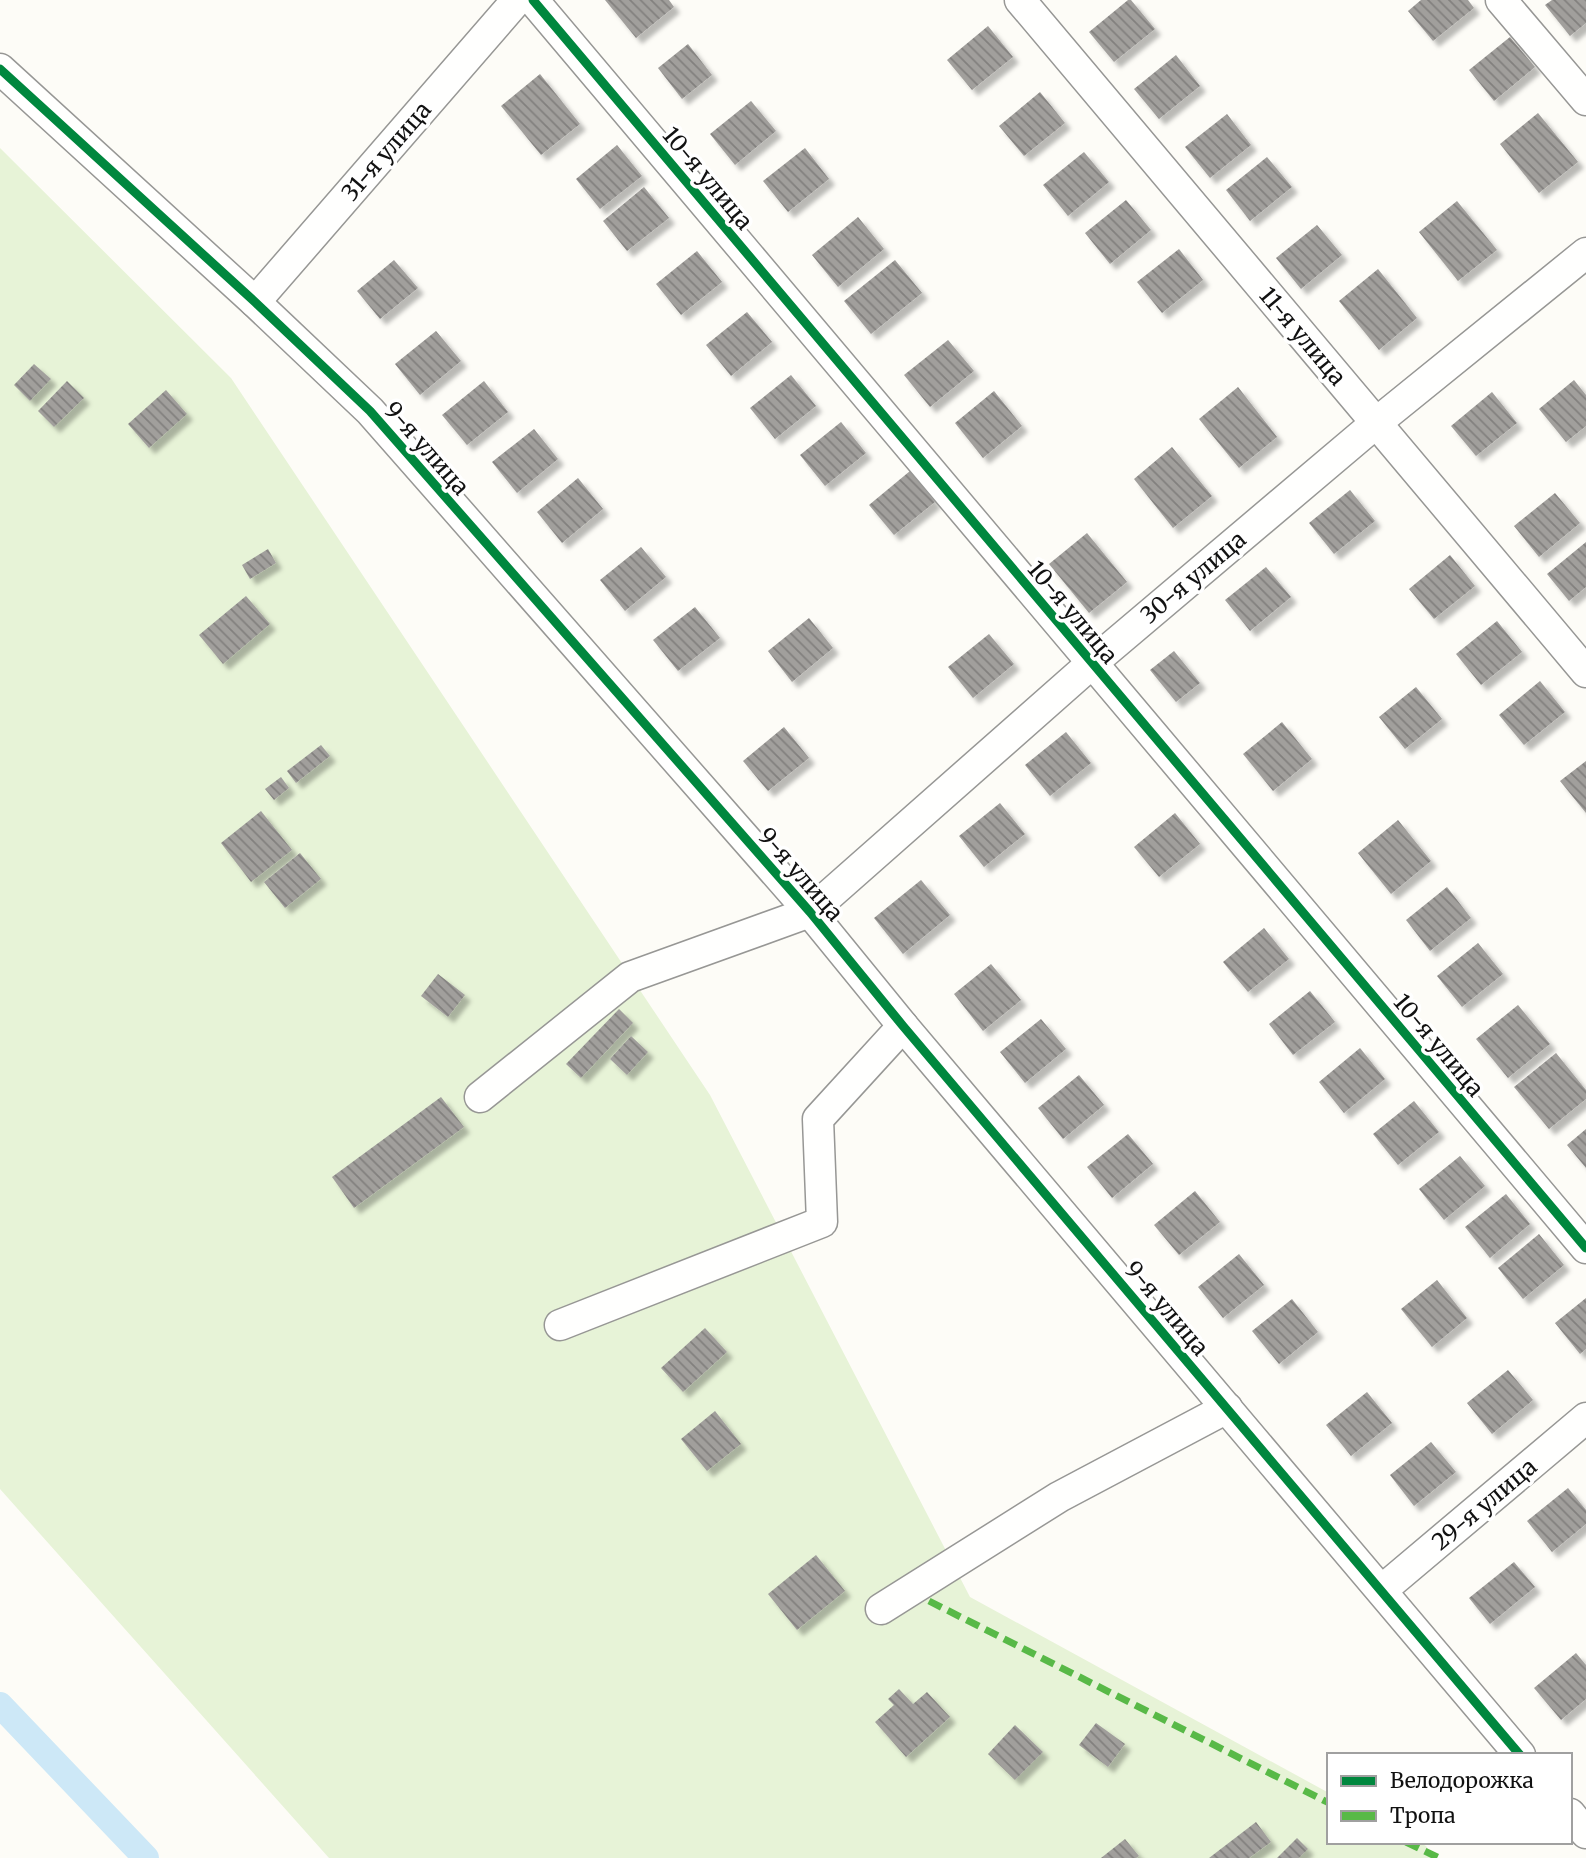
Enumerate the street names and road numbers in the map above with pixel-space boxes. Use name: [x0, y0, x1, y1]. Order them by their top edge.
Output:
street label: 31-я улица: [335, 95, 437, 207]
street label: 10-я улица: [657, 121, 759, 235]
street label: 11-я улица: [1253, 281, 1353, 391]
street label: 9-я улица: [378, 395, 476, 501]
street label: 30-я улица: [1134, 525, 1252, 629]
street label: 10-я улица: [1022, 555, 1124, 669]
street label: 9-я улица: [752, 821, 850, 927]
street label: 10-я улица: [1388, 988, 1490, 1102]
street label: 9-я улица: [1119, 1255, 1215, 1361]
street label: 29-я улица: [1426, 1452, 1542, 1556]

